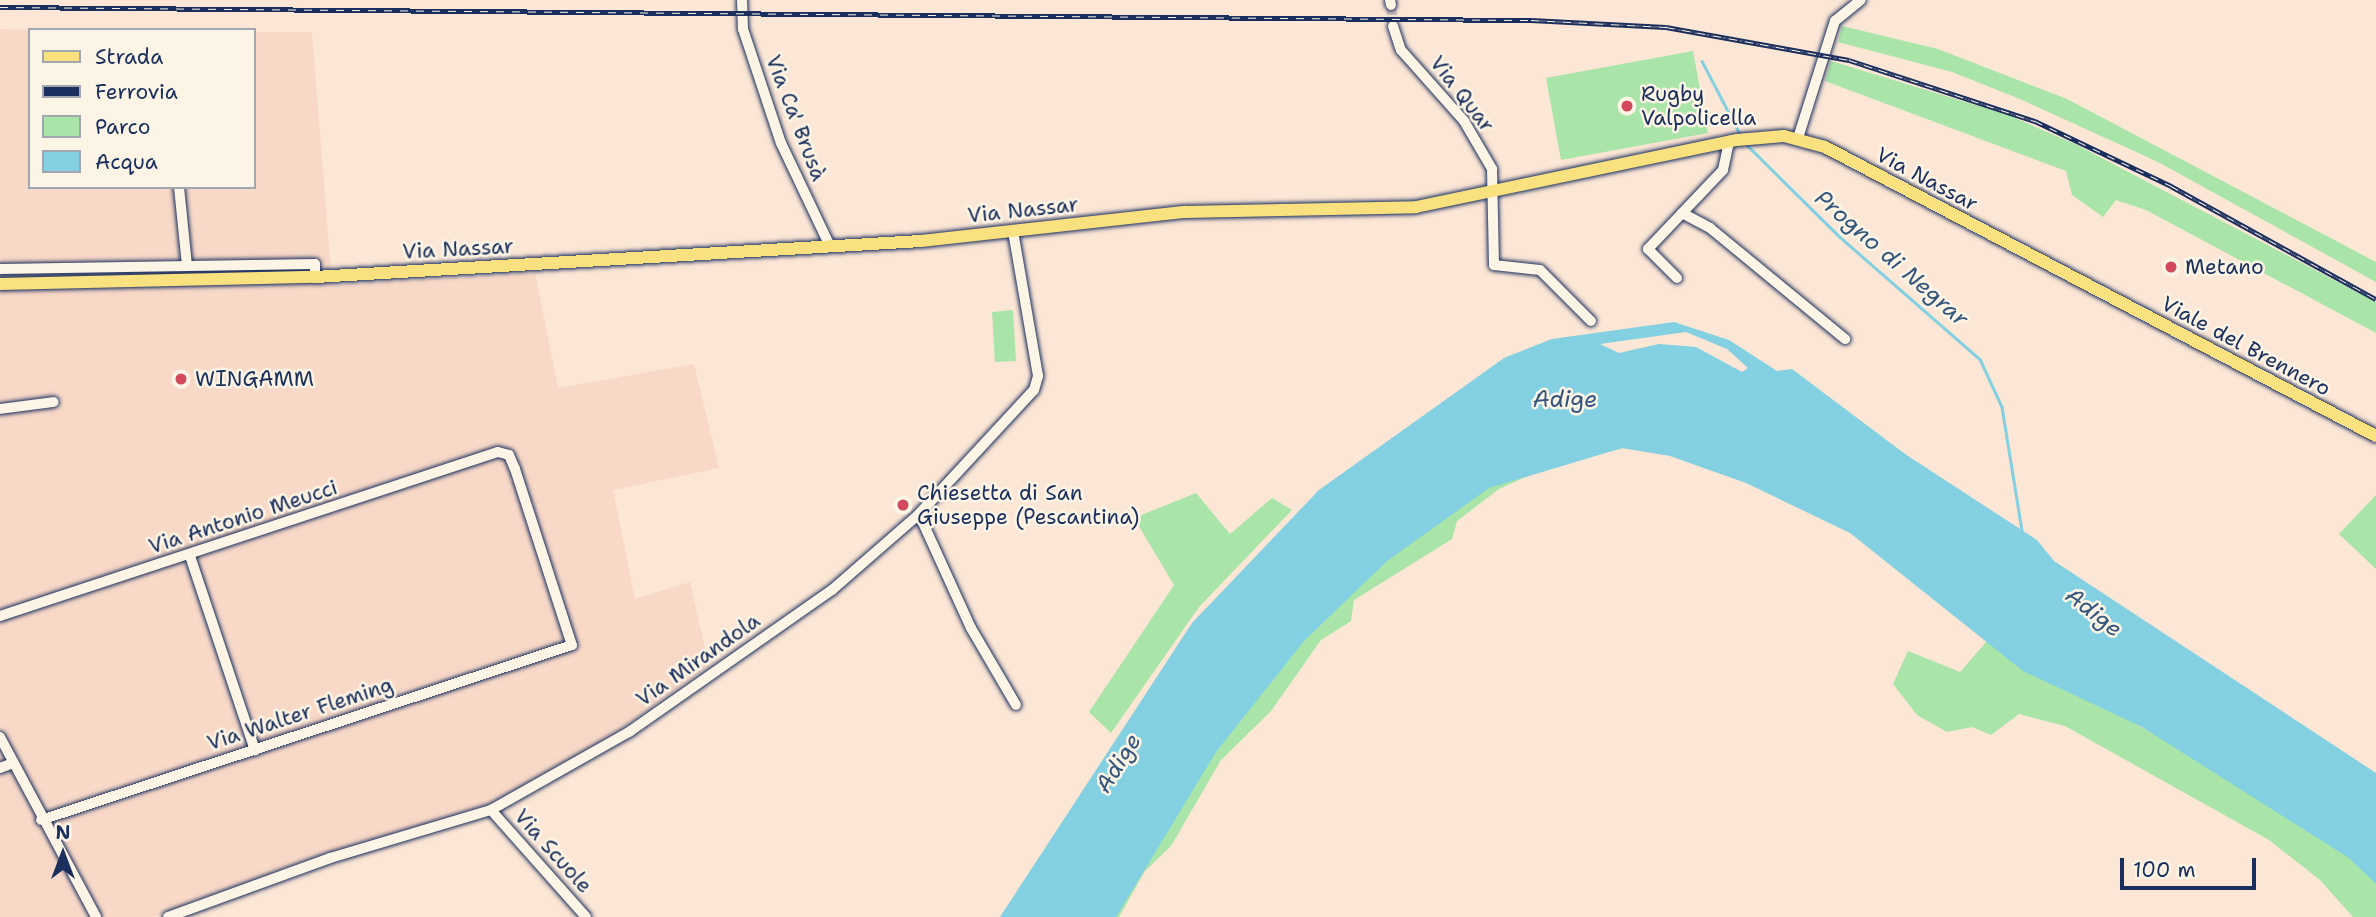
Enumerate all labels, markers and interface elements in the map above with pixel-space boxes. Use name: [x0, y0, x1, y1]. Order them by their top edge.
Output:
legend: [28, 28, 256, 189]
text: Strada: [95, 43, 163, 71]
street label: Via Ca' Brusà: [760, 51, 832, 185]
street label: Via Quar: [1424, 51, 1500, 137]
text: Ferrovia: [95, 78, 178, 106]
place label: Rugby Valpolicella: [1641, 81, 1756, 131]
marker: Rugby Valpolicella: [1619, 98, 1635, 114]
text: Parco: [95, 113, 150, 141]
street label: Via Nassar: [1872, 142, 1982, 216]
text: Acqua: [95, 148, 158, 176]
water label: Progno di Negrar: [1810, 184, 1974, 332]
street label: Via Nassar: [966, 192, 1080, 228]
street label: Via Nassar: [402, 233, 514, 265]
place label: Metano: [2185, 254, 2264, 280]
marker: Metano: [2163, 259, 2179, 275]
street label: Viale del Brennero: [2157, 291, 2335, 401]
place label: WINGAMM: [195, 366, 314, 392]
marker: WINGAMM: [173, 371, 189, 387]
water label: Adige: [1533, 385, 1597, 413]
street label: Via Antonio Meucci: [145, 475, 341, 559]
place label: Chiesetta di San Giuseppe (Pescantina): [917, 480, 1139, 530]
marker: Chiesetta di San Giuseppe (Pescantina): [895, 497, 911, 513]
water label: Adige: [2060, 581, 2128, 643]
street label: Via Mirandola: [631, 608, 765, 712]
street label: Via Walter Fleming: [204, 672, 396, 756]
water label: Adige: [1089, 728, 1147, 798]
street label: Via Scuole: [509, 804, 597, 898]
north arrow: [28, 819, 98, 889]
text: N: [55, 820, 71, 845]
scale bar: [2124, 844, 2260, 888]
text: 100 m: [2133, 856, 2196, 884]

